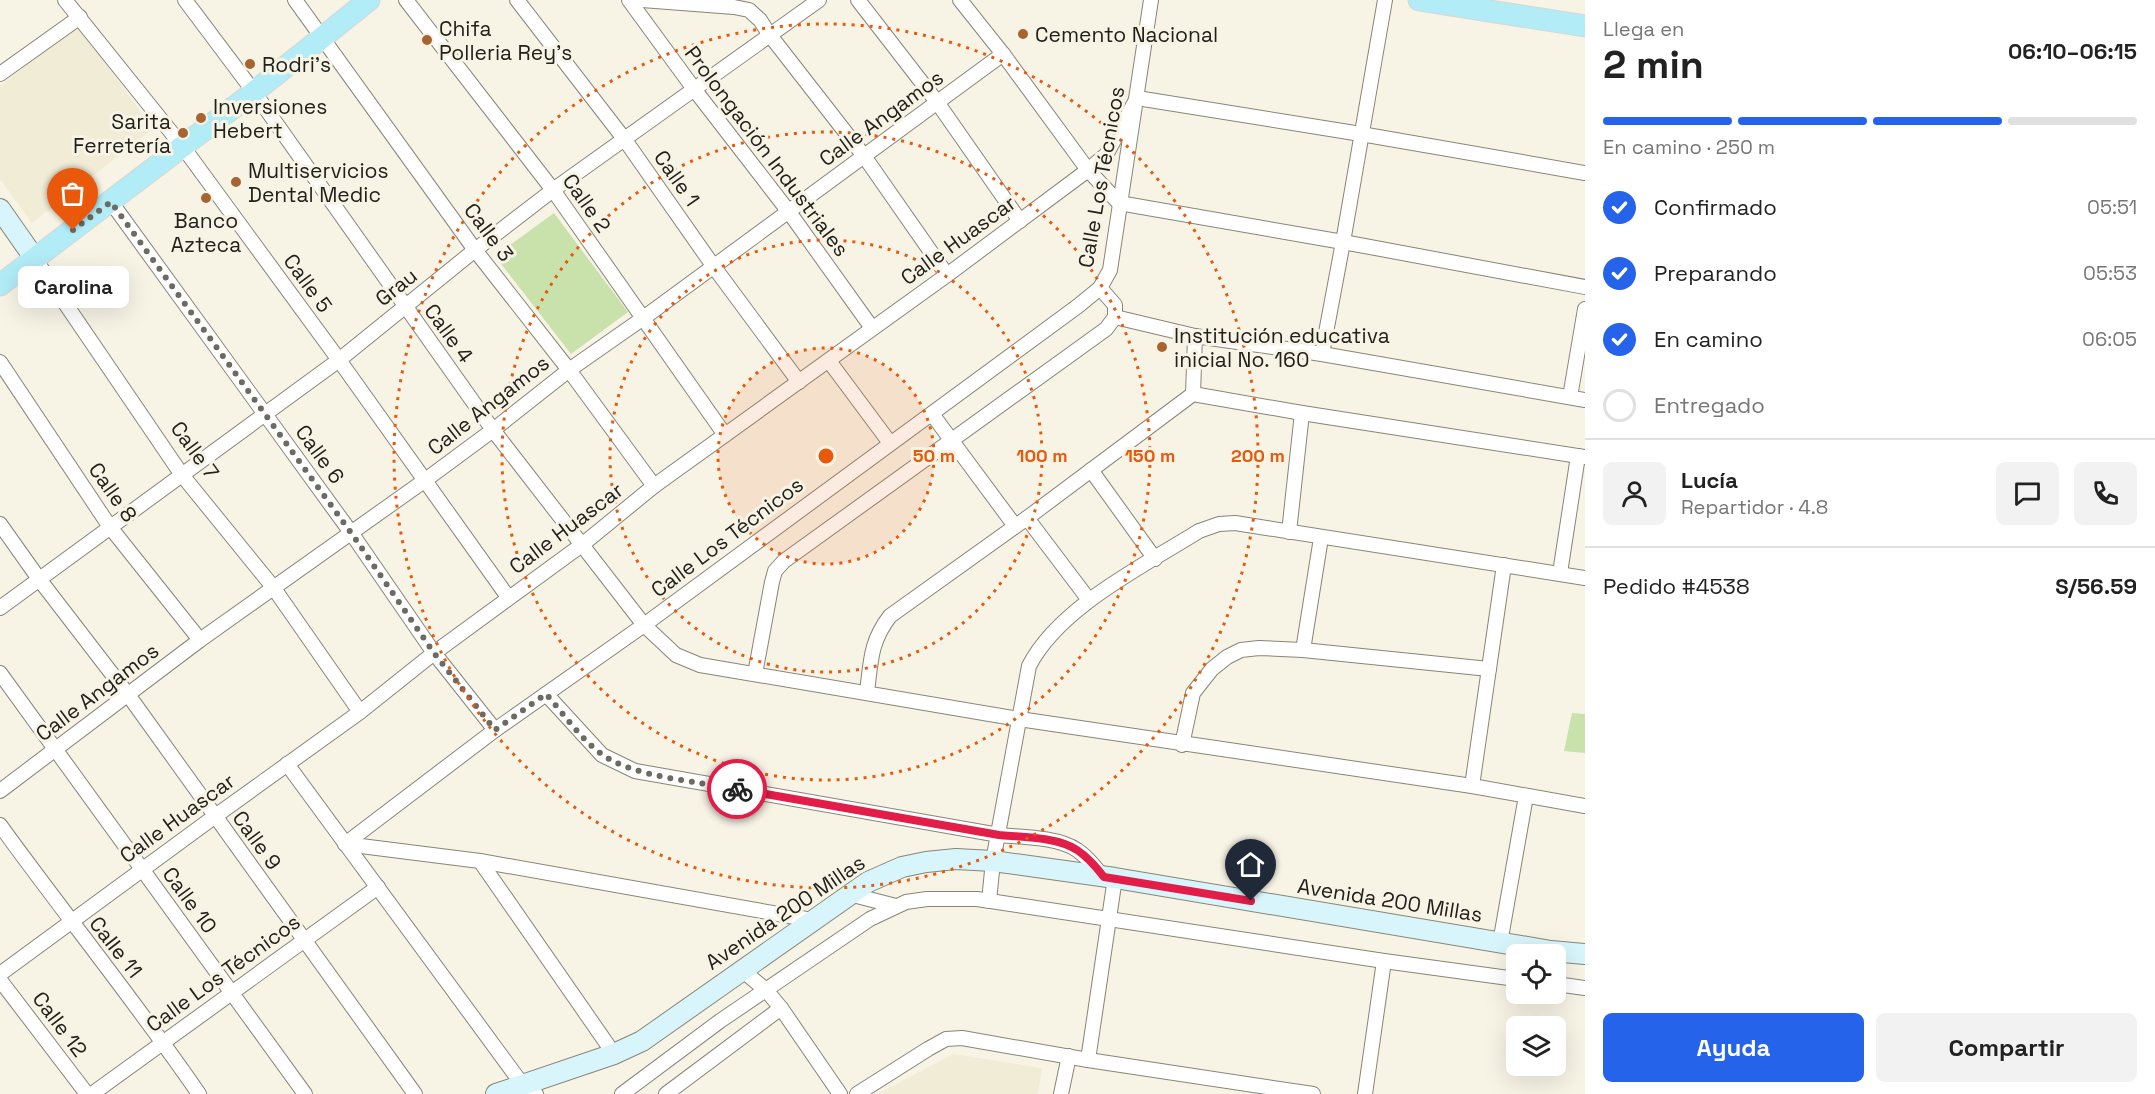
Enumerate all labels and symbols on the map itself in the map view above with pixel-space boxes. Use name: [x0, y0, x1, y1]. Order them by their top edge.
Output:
place label: Chifa Polleria Rey's: [439, 15, 572, 66]
place label: Cemento Nacional: [1035, 21, 1218, 48]
marker: Cemento Nacional: [1016, 27, 1030, 41]
marker: Chifa Polleria Rey's: [420, 33, 434, 47]
street label: Prolongación Industriales: [679, 40, 855, 262]
place label: Rodri's: [262, 51, 331, 78]
marker: Rodri's: [243, 57, 257, 71]
street label: Calle Angamos: [814, 64, 948, 172]
street label: Calle Los Técnicos: [1072, 84, 1130, 270]
place label: Inversiones Hebert: [213, 93, 327, 144]
place label: Sarita Ferretería: [73, 108, 171, 159]
marker: Inversiones Hebert: [194, 111, 208, 125]
marker: Sarita Ferretería: [176, 126, 190, 140]
street label: Calle 1: [648, 145, 706, 211]
place label: Multiservicios Dental Medic: [248, 157, 389, 208]
pin: [47, 168, 98, 230]
street label: Calle 2: [557, 168, 617, 238]
marker: Multiservicios Dental Medic: [229, 175, 243, 189]
street label: Calle Huascar: [895, 189, 1021, 291]
marker: Banco Azteca: [199, 191, 213, 205]
street label: Calle 3: [458, 197, 520, 267]
place label: Banco Azteca: [171, 207, 241, 258]
street label: Calle 5: [278, 248, 338, 318]
street label: Grau: [370, 262, 422, 312]
callout: Carolina: [17, 266, 128, 308]
street label: Calle 4: [418, 298, 480, 368]
place label: Institución educativa inicial No. 160: [1174, 322, 1390, 373]
marker: Institución educativa inicial No. 160: [1155, 340, 1169, 354]
street label: Calle Angamos: [422, 349, 554, 461]
street label: Calle 7: [165, 416, 225, 485]
street label: Calle 6: [290, 419, 350, 489]
text: 50 m: [913, 444, 955, 467]
text: 100 m: [1016, 444, 1068, 467]
text: 150 m: [1125, 444, 1175, 467]
text: 200 m: [1231, 444, 1285, 467]
centre of rings: [816, 446, 836, 466]
street label: Calle 8: [83, 457, 143, 527]
street label: Calle Los Técnicos: [645, 471, 809, 603]
street label: Calle Huascar: [504, 476, 628, 580]
street label: Calle Angamos: [30, 637, 164, 747]
courier: [707, 759, 767, 819]
street label: Calle Huascar: [114, 767, 240, 869]
street label: Calle 9: [227, 805, 287, 875]
pin: [1225, 839, 1276, 901]
street label: Avenida 200 Millas: [700, 849, 870, 975]
street label: Calle 10: [157, 861, 223, 939]
street label: Avenida 200 Millas: [1296, 872, 1484, 928]
street label: Calle Los Técnicos: [141, 908, 305, 1038]
street label: Calle 11: [83, 911, 149, 983]
street label: Calle 12: [27, 986, 93, 1062]

